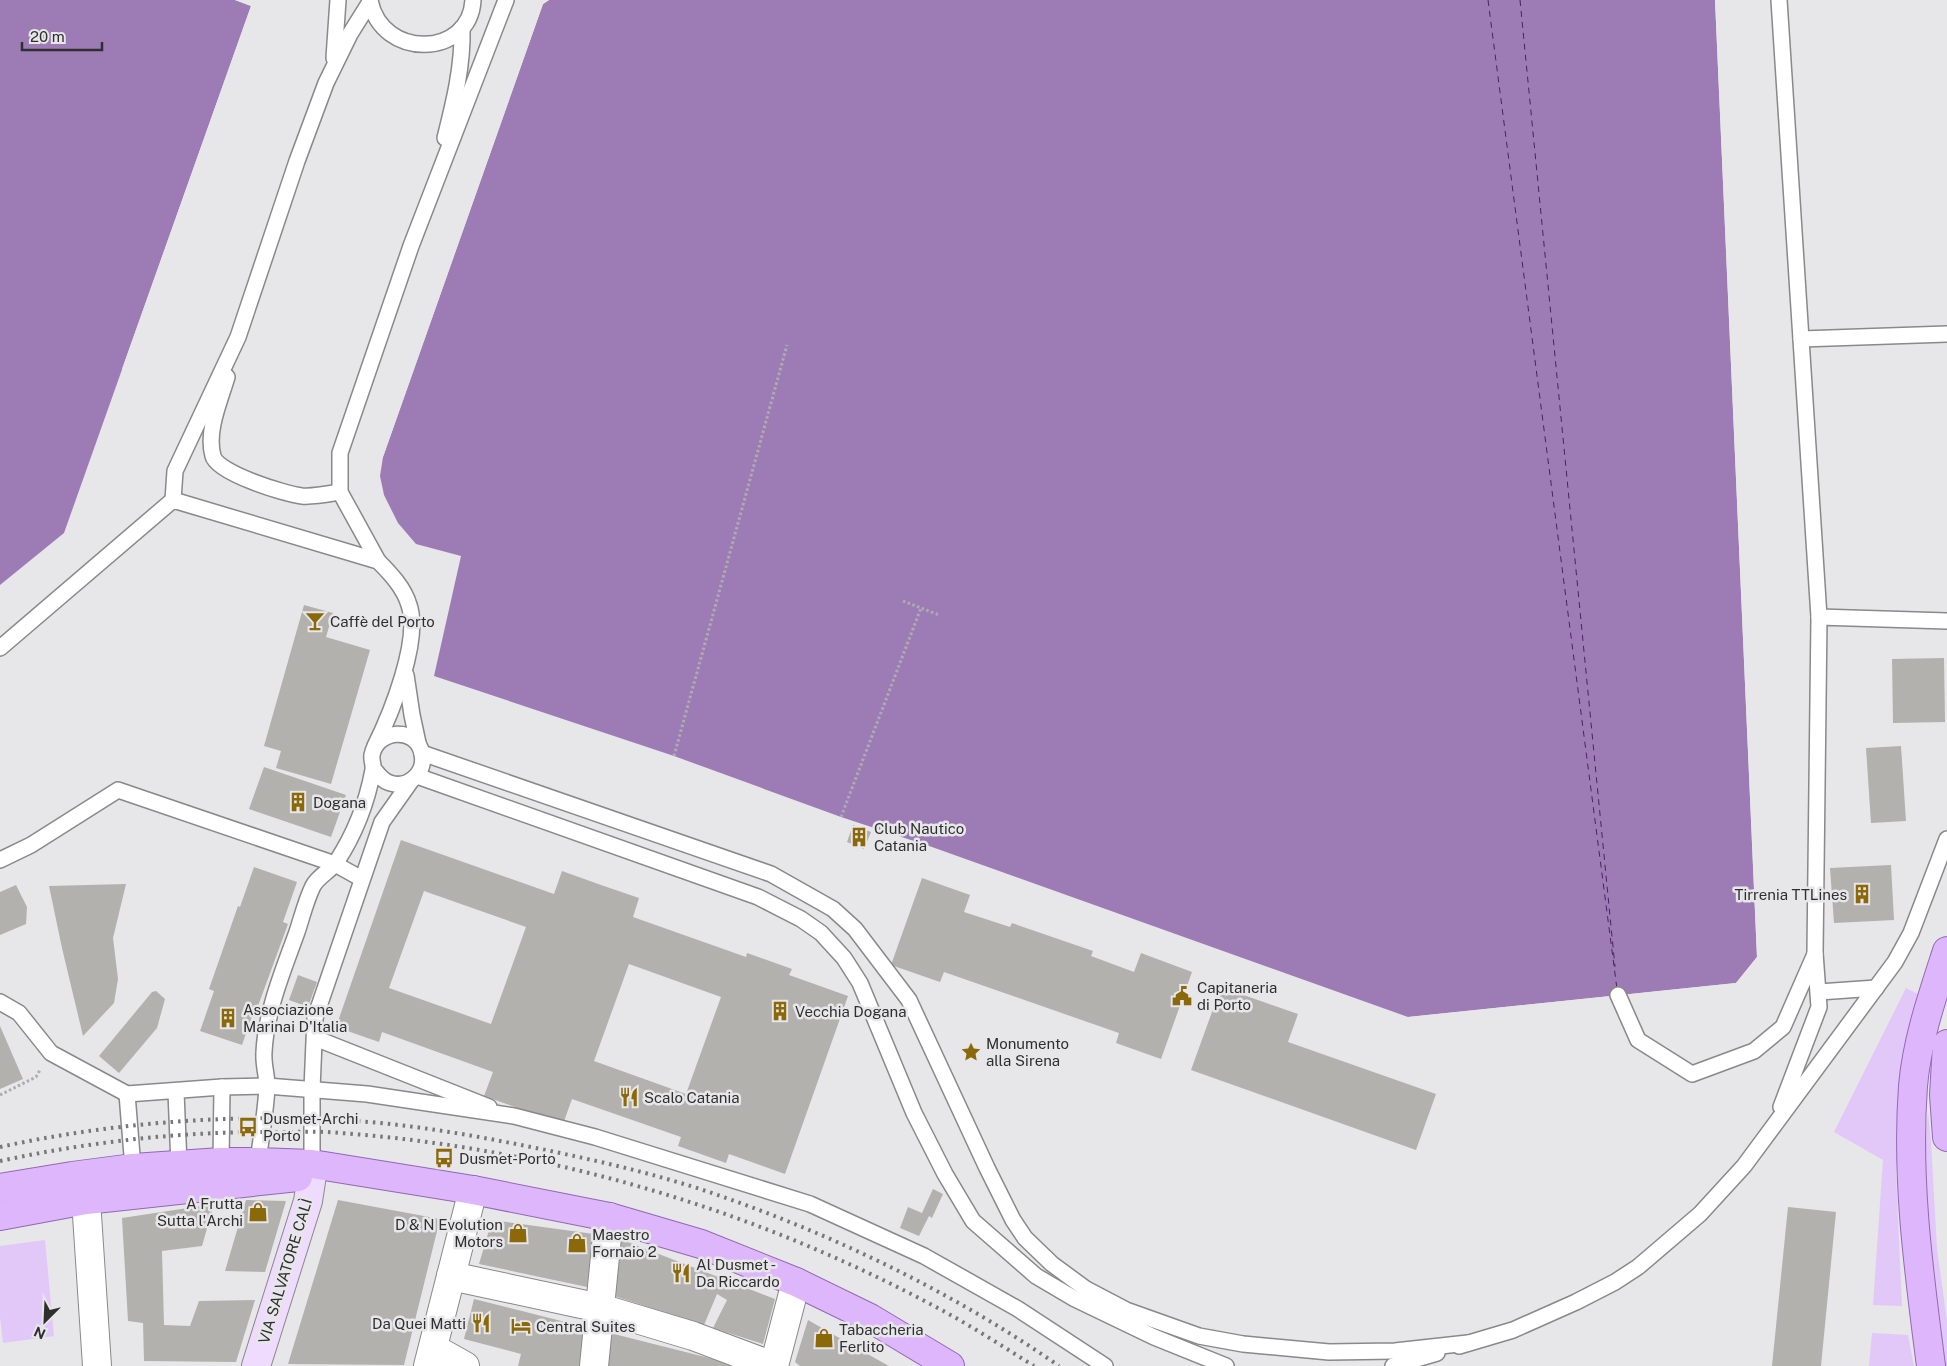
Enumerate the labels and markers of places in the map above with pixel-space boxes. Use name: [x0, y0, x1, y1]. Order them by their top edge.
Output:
bar icon: Caffè del Porto: [304, 610, 326, 632]
place label: Caffè del Porto: [330, 613, 435, 630]
building icon: Dogana: [287, 791, 309, 813]
place label: Dogana: [313, 794, 366, 811]
place label: Club Nautico Catania: [874, 820, 964, 854]
building icon: Club Nautico Catania: [848, 826, 870, 848]
building icon: Tirrenia TTLines: [1851, 883, 1873, 905]
place label: Tirrenia TTLines: [1734, 886, 1847, 903]
place label: Capitaneria di Porto: [1197, 979, 1277, 1013]
public building icon: Capitaneria di Porto: [1171, 985, 1193, 1007]
building icon: Vecchia Dogana: [769, 1000, 791, 1022]
place label: Associazione Marinai D'Italia: [243, 1001, 347, 1035]
place label: Vecchia Dogana: [795, 1003, 907, 1020]
building icon: Associazione Marinai D'Italia: [217, 1007, 239, 1029]
place label: Monumento alla Sirena: [986, 1035, 1069, 1069]
place icon: Monumento alla Sirena: [960, 1041, 982, 1063]
restaurant icon: Scalo Catania: [618, 1086, 640, 1108]
place label: Scalo Catania: [644, 1089, 740, 1106]
place label: Dusmet-Archi Porto: [263, 1110, 358, 1144]
bus stop icon: Dusmet-Archi Porto: [237, 1116, 259, 1138]
bus stop icon: Dusmet-Porto: [433, 1147, 455, 1169]
place label: Dusmet-Porto: [459, 1150, 556, 1167]
place label: A Frutta Sutta l'Archi: [157, 1195, 243, 1229]
shop icon: A Frutta Sutta l'Archi: [247, 1201, 269, 1223]
place label: D & N Evolution Motors: [395, 1216, 503, 1250]
shop icon: D & N Evolution Motors: [507, 1222, 529, 1244]
place label: Maestro Fornaio 2: [592, 1226, 657, 1260]
shop icon: Maestro Fornaio 2: [566, 1232, 588, 1254]
place label: Al Dusmet - Da Riccardo: [696, 1256, 780, 1290]
restaurant icon: Al Dusmet - Da Riccardo: [670, 1262, 692, 1284]
restaurant icon: Da Quei Matti: [470, 1312, 492, 1334]
place label: Da Quei Matti: [372, 1315, 466, 1332]
hotel icon: Central Suites: [510, 1315, 532, 1337]
place label: Central Suites: [536, 1318, 635, 1335]
place label: Tabaccheria Ferlito: [839, 1321, 924, 1355]
shop icon: Tabaccheria Ferlito: [813, 1327, 835, 1349]

